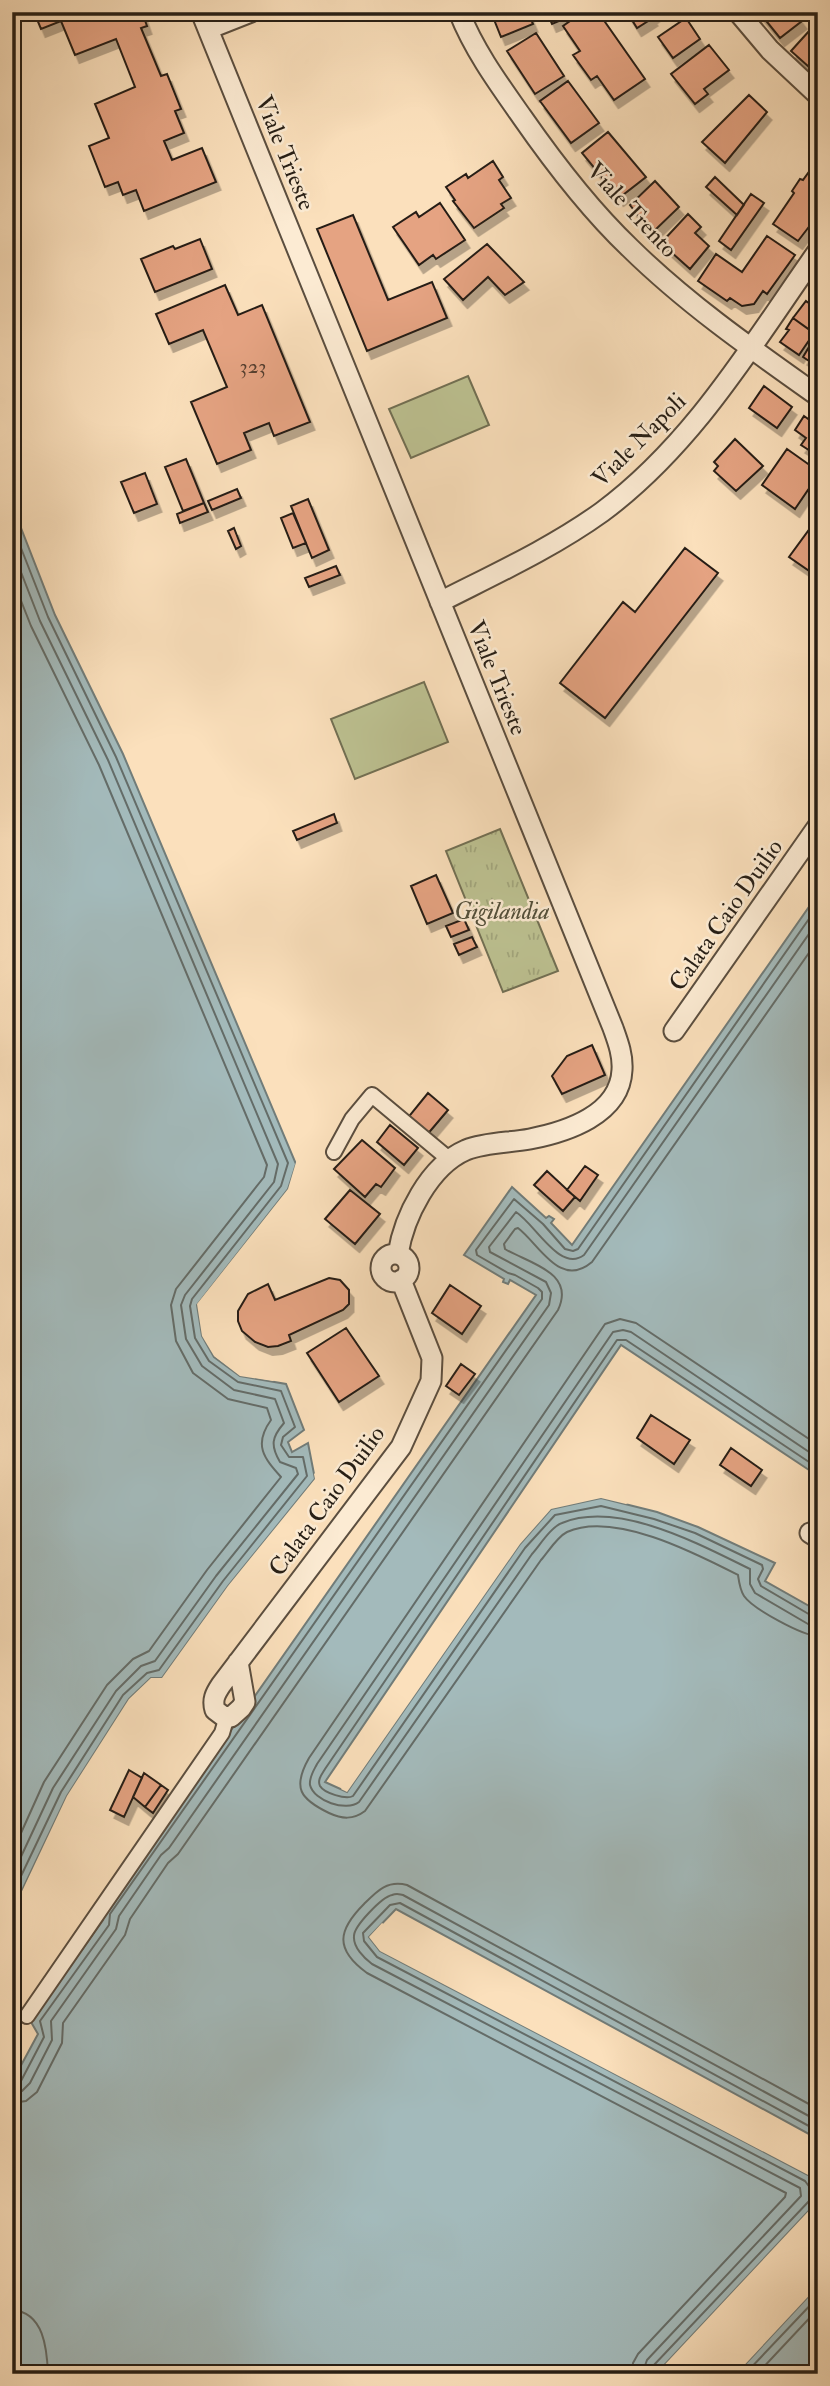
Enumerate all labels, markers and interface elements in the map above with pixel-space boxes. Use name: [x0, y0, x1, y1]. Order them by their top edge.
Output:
street label: Viale Trieste: [248, 91, 322, 215]
street label: Viale Trento: [580, 156, 684, 264]
house number: 323: [240, 353, 266, 380]
street label: Viale Napoli: [585, 386, 693, 494]
street label: Viale Trieste: [460, 616, 534, 740]
street label: Calata Caio Duilio: [662, 833, 790, 997]
park label: Gigilandia: [454, 896, 550, 927]
street label: Calata Caio Duilio: [262, 1420, 392, 1582]

